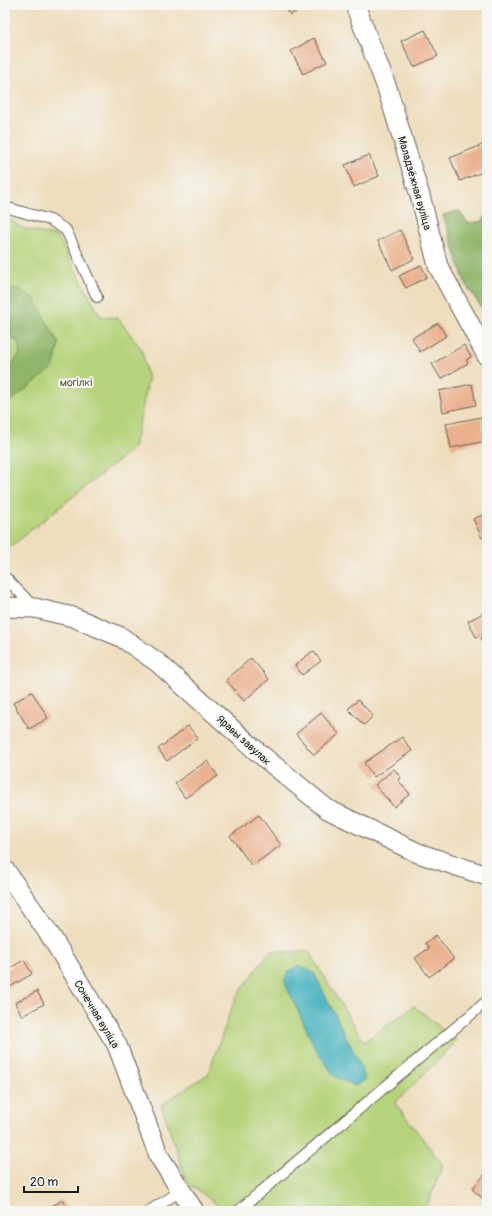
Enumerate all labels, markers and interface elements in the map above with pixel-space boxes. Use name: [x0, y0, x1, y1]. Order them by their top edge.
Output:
street label: Маладзёжная вуліца: [395, 135, 434, 231]
park label: могілкі: [60, 376, 92, 389]
street label: Яравы завулак: [214, 713, 274, 768]
street label: Сонечная вуліца: [71, 978, 122, 1051]
scale bar: [24, 1168, 78, 1194]
text: 20 m: [30, 1175, 59, 1190]

